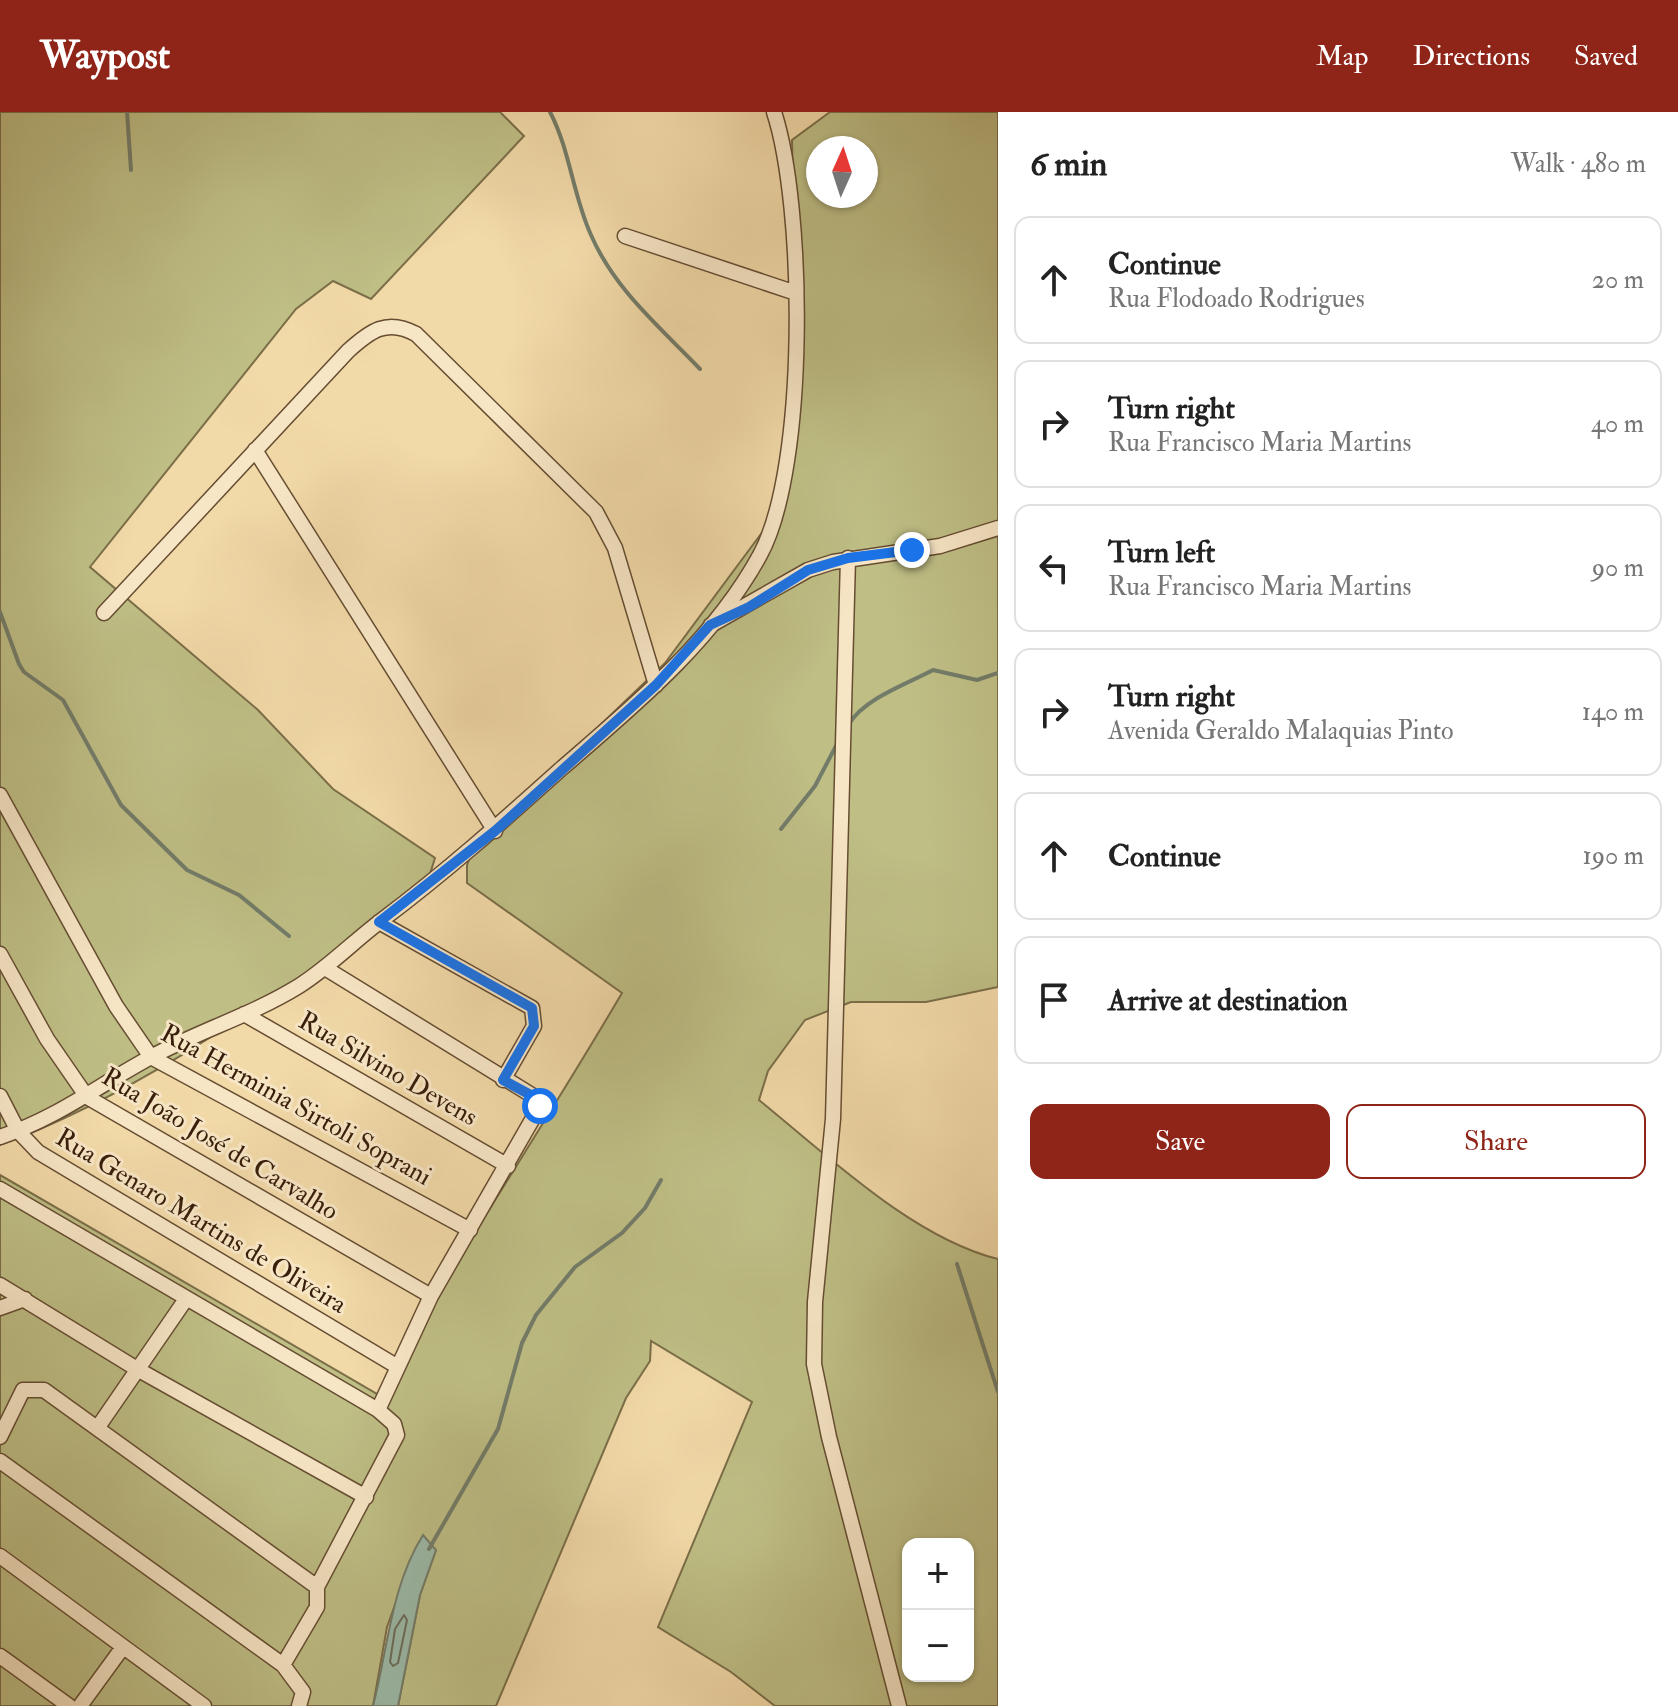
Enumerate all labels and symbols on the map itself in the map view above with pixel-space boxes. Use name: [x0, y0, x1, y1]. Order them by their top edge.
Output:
north arrow: [806, 136, 878, 208]
route end: [894, 532, 930, 568]
street label: Rua Silvino Devens: [293, 1005, 483, 1133]
street label: Rua Herminia Sirtoli Soprani: [155, 1017, 437, 1194]
street label: Rua João José de Carvalho: [96, 1061, 344, 1227]
route start: [522, 1088, 558, 1124]
street label: Rua Genaro Martins de Oliveira: [50, 1121, 353, 1321]

